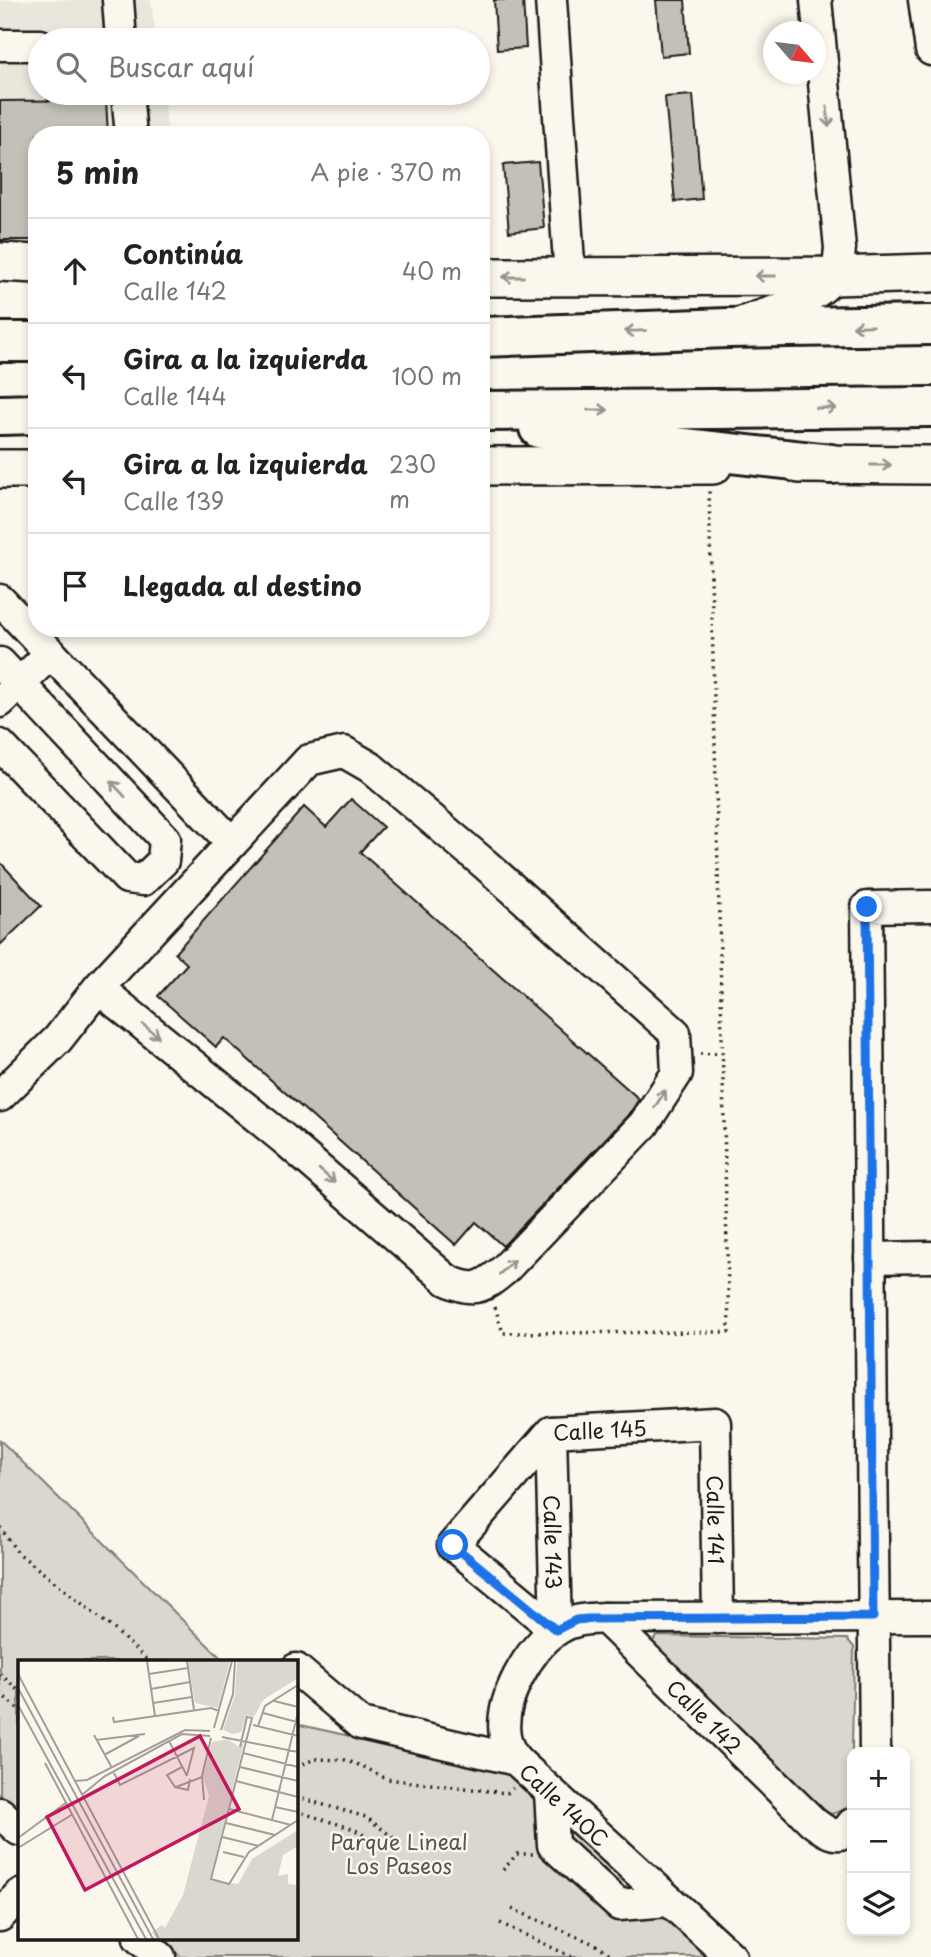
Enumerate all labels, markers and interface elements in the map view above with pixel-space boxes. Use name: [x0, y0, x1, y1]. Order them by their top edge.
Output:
north arrow: [763, 21, 826, 84]
search box: [28, 28, 490, 105]
text: Buscar aquí: [108, 47, 254, 86]
icon: search: [52, 48, 90, 86]
one-way arrow: [822, 105, 835, 128]
text: 5 min: [56, 149, 139, 194]
text: A pie · 370 m: [310, 154, 462, 189]
text: Continúa: [123, 234, 243, 273]
icon: ahead: [56, 252, 94, 290]
text: 40 m: [402, 253, 462, 288]
one-way arrow: [754, 269, 777, 283]
one-way arrow: [502, 270, 525, 284]
text: Calle 142: [123, 273, 227, 308]
one-way arrow: [852, 319, 875, 333]
one-way arrow: [624, 325, 647, 338]
text: Gira a la izquierda: [123, 339, 368, 378]
icon: left: [56, 357, 94, 395]
text: 100 m: [392, 358, 462, 393]
text: Calle 144: [123, 378, 227, 413]
one-way arrow: [814, 401, 837, 415]
one-way arrow: [587, 403, 610, 417]
text: Gira a la izquierda: [123, 444, 368, 483]
text: 230 m: [389, 446, 436, 516]
one-way arrow: [869, 458, 892, 472]
icon: left: [56, 462, 94, 500]
text: Calle 139: [123, 483, 224, 518]
text: Llegada al destino: [123, 566, 362, 605]
icon: arrive: [56, 567, 94, 605]
one-way arrow: [110, 780, 126, 798]
route end: [851, 891, 882, 922]
one-way arrow: [142, 1023, 160, 1039]
one-way arrow: [653, 1090, 667, 1110]
one-way arrow: [317, 1168, 335, 1184]
one-way arrow: [498, 1258, 515, 1275]
street label: Calle 145: [552, 1411, 647, 1448]
street label: Calle 141: [700, 1475, 733, 1564]
street label: Calle 143: [537, 1494, 571, 1590]
route start: [437, 1529, 468, 1560]
inset map: [18, 1660, 298, 1940]
street label: Calle 142: [660, 1671, 750, 1761]
map controls: [847, 1747, 910, 1936]
button: +: [847, 1747, 910, 1810]
street label: Calle 140C: [513, 1755, 616, 1854]
button: −: [847, 1810, 910, 1873]
park label: Parque Lineal Los Paseos: [330, 1825, 468, 1881]
button: layers: [847, 1873, 910, 1936]

